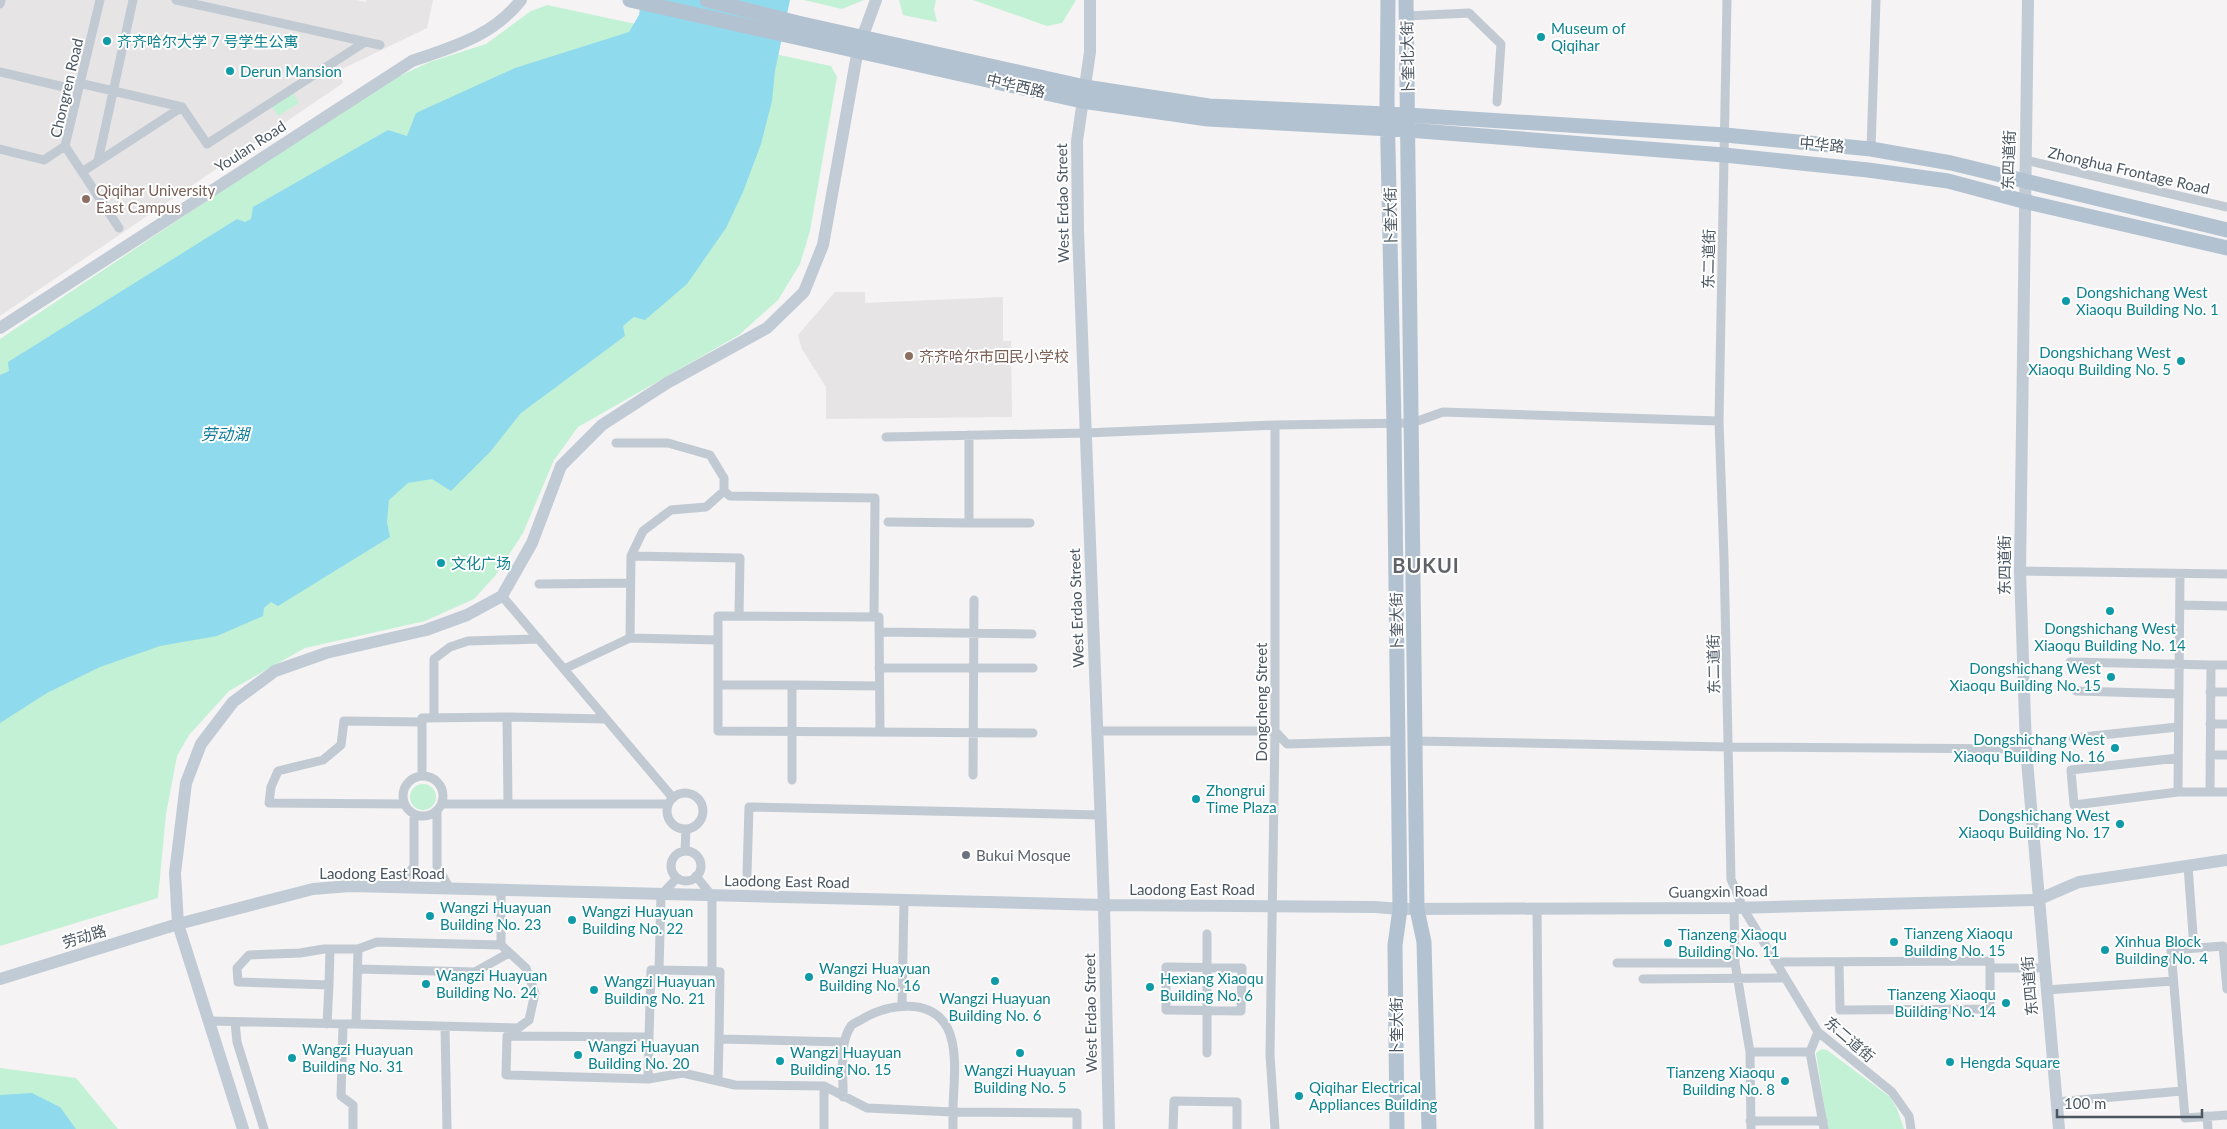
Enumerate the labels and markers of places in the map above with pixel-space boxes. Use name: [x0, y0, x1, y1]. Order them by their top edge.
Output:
place label: Museum of Qiqihar: [1551, 19, 1626, 54]
marker: Museum of Qiqihar: [1535, 31, 1547, 43]
place label: 齐齐哈尔大学 7 号学生公寓: [117, 32, 298, 50]
marker: 齐齐哈尔大学 7 号学生公寓: [101, 35, 113, 47]
place label: Derun Mansion: [240, 62, 342, 80]
marker: Derun Mansion: [224, 65, 236, 77]
place label: Qiqihar University East Campus: [96, 181, 215, 216]
marker: Qiqihar University East Campus: [80, 193, 92, 205]
place label: Dongshichang West Xiaoqu Building No. 1: [2076, 283, 2219, 318]
marker: Dongshichang West Xiaoqu Building No. 1: [2060, 295, 2072, 307]
place label: Dongshichang West Xiaoqu Building No. 5: [2028, 343, 2172, 378]
place label: 齐齐哈尔市回民小学校: [919, 347, 1069, 365]
marker: 齐齐哈尔市回民小学校: [903, 350, 915, 362]
marker: Dongshichang West Xiaoqu Building No. 5: [2175, 355, 2187, 367]
place label: 文化广场: [451, 554, 511, 572]
marker: 文化广场: [435, 557, 447, 569]
marker: Dongshichang West Xiaoqu Building No. 14: [2104, 605, 2116, 617]
place label: Dongshichang West Xiaoqu Building No. 14: [2034, 619, 2186, 654]
place label: Dongshichang West Xiaoqu Building No. 15: [1950, 659, 2102, 694]
marker: Dongshichang West Xiaoqu Building No. 15: [2105, 671, 2117, 683]
place label: Dongshichang West Xiaoqu Building No. 16: [1954, 730, 2106, 765]
marker: Dongshichang West Xiaoqu Building No. 16: [2109, 742, 2121, 754]
place label: Zhongrui Time Plaza: [1206, 781, 1277, 816]
marker: Zhongrui Time Plaza: [1190, 793, 1202, 805]
place label: Dongshichang West Xiaoqu Building No. 17: [1959, 806, 2111, 841]
marker: Dongshichang West Xiaoqu Building No. 17: [2114, 818, 2126, 830]
place label: Bukui Mosque: [976, 846, 1071, 864]
marker: Bukui Mosque: [960, 849, 972, 861]
place label: Wangzi Huayuan Building No. 23: [440, 898, 551, 933]
place label: Wangzi Huayuan Building No. 22: [582, 902, 693, 937]
marker: Wangzi Huayuan Building No. 23: [424, 910, 436, 922]
marker: Wangzi Huayuan Building No. 22: [566, 914, 578, 926]
place label: Tianzeng Xiaoqu Building No. 15: [1904, 924, 2013, 959]
place label: Tianzeng Xiaoqu Building No. 11: [1678, 925, 1787, 960]
place label: Xinhua Block Building No. 4: [2115, 932, 2208, 967]
marker: Tianzeng Xiaoqu Building No. 15: [1888, 936, 1900, 948]
marker: Tianzeng Xiaoqu Building No. 11: [1662, 937, 1674, 949]
marker: Xinhua Block Building No. 4: [2099, 944, 2111, 956]
place label: Wangzi Huayuan Building No. 16: [819, 959, 930, 994]
place label: Wangzi Huayuan Building No. 24: [436, 966, 547, 1001]
place label: Hexiang Xiaoqu Building No. 6: [1160, 969, 1264, 1004]
marker: Wangzi Huayuan Building No. 16: [803, 971, 815, 983]
place label: Wangzi Huayuan Building No. 21: [604, 972, 715, 1007]
marker: Wangzi Huayuan Building No. 6: [989, 975, 1001, 987]
marker: Wangzi Huayuan Building No. 24: [420, 978, 432, 990]
marker: Hexiang Xiaoqu Building No. 6: [1144, 981, 1156, 993]
marker: Wangzi Huayuan Building No. 21: [588, 984, 600, 996]
place label: Tianzeng Xiaoqu Building No. 14: [1887, 985, 1996, 1020]
place label: Wangzi Huayuan Building No. 6: [939, 989, 1051, 1024]
marker: Tianzeng Xiaoqu Building No. 14: [2000, 997, 2012, 1009]
place label: Wangzi Huayuan Building No. 20: [588, 1037, 699, 1072]
place label: Wangzi Huayuan Building No. 31: [302, 1040, 413, 1075]
place label: Wangzi Huayuan Building No. 15: [790, 1043, 901, 1078]
marker: Wangzi Huayuan Building No. 5: [1014, 1047, 1026, 1059]
marker: Wangzi Huayuan Building No. 20: [572, 1049, 584, 1061]
marker: Wangzi Huayuan Building No. 31: [286, 1052, 298, 1064]
place label: Hengda Square: [1960, 1053, 2060, 1071]
marker: Wangzi Huayuan Building No. 15: [774, 1055, 786, 1067]
marker: Hengda Square: [1944, 1056, 1956, 1068]
place label: Wangzi Huayuan Building No. 5: [964, 1061, 1076, 1096]
place label: Tianzeng Xiaoqu Building No. 8: [1666, 1063, 1775, 1098]
marker: Tianzeng Xiaoqu Building No. 8: [1779, 1075, 1791, 1087]
place label: Qiqihar Electrical Appliances Building: [1309, 1078, 1438, 1113]
marker: Qiqihar Electrical Appliances Building: [1293, 1090, 1305, 1102]

